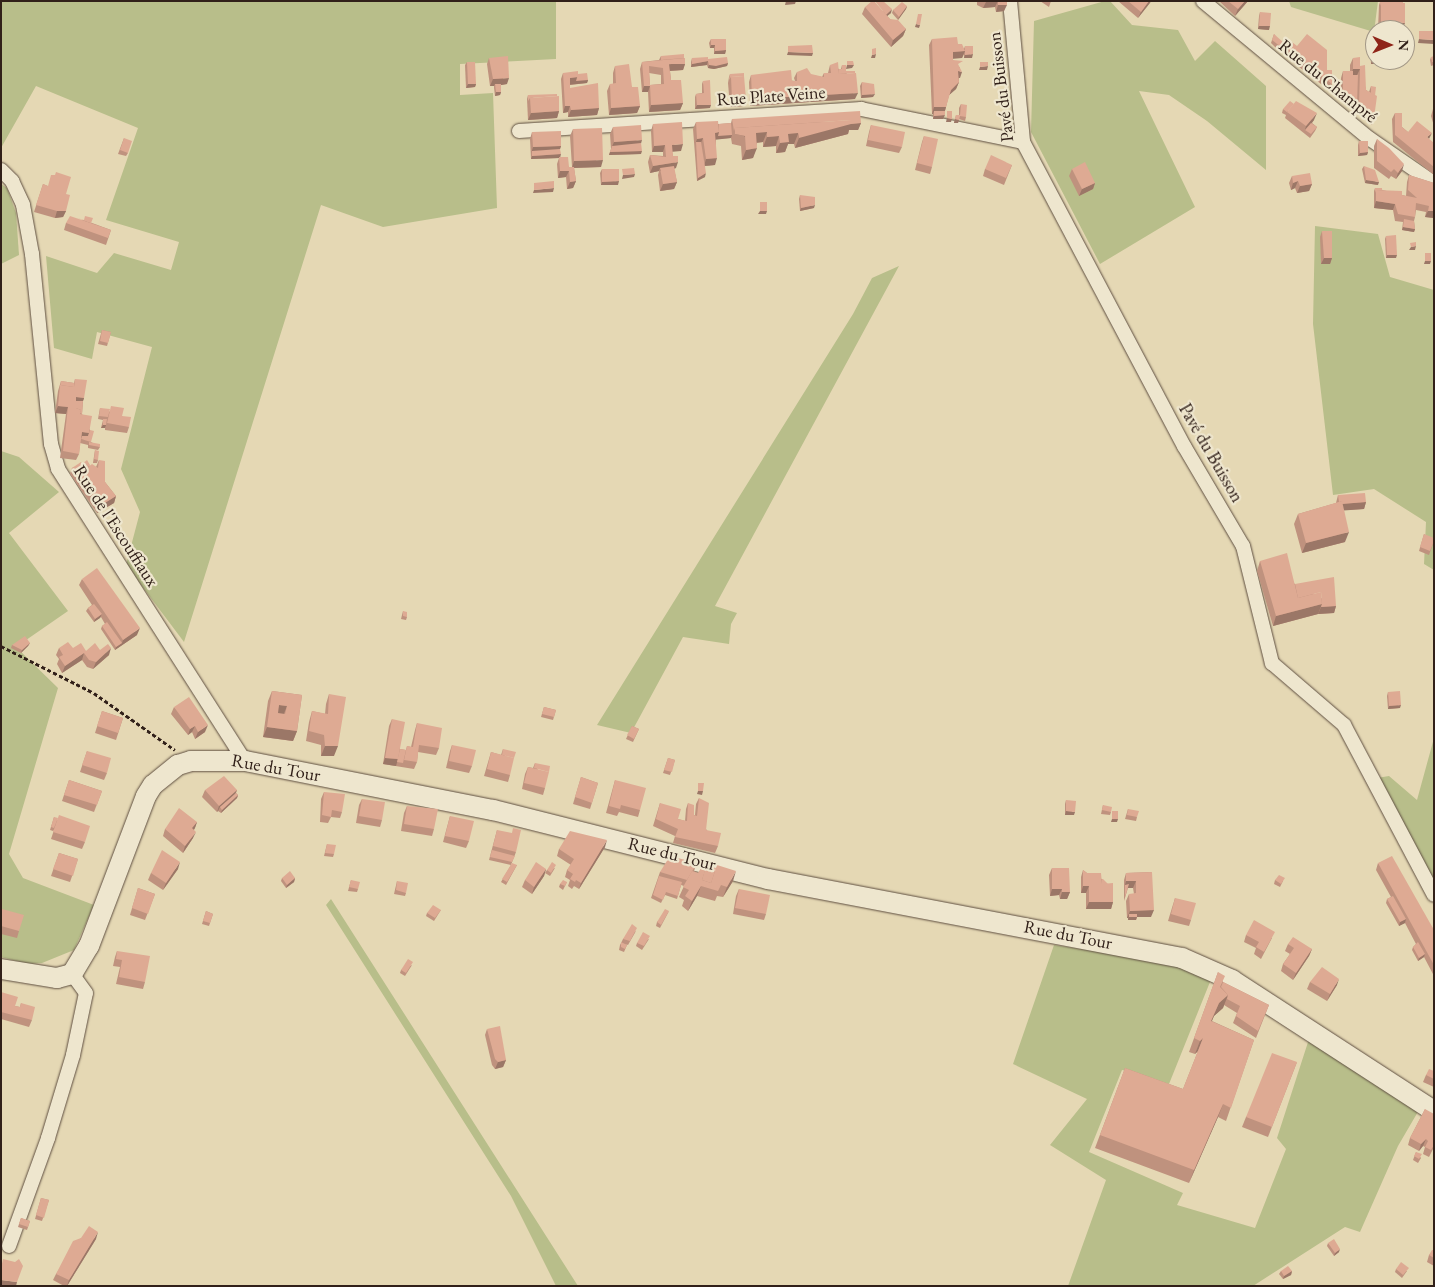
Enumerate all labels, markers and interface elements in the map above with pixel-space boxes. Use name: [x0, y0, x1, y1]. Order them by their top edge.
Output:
north arrow: [1365, 20, 1415, 70]
street label: Pavé du Buisson: [984, 31, 1018, 143]
street label: Rue du Champré: [1274, 35, 1382, 127]
text: N: [1395, 39, 1413, 51]
street label: Rue Plate Veine: [716, 81, 826, 111]
street label: Pavé du Buisson: [1174, 400, 1248, 506]
street label: Rue de l'Escouffiaux: [69, 461, 163, 591]
street label: Rue du Tour: [230, 750, 322, 786]
street label: Rue du Tour: [626, 833, 718, 875]
street label: Rue du Tour: [1022, 916, 1114, 954]

